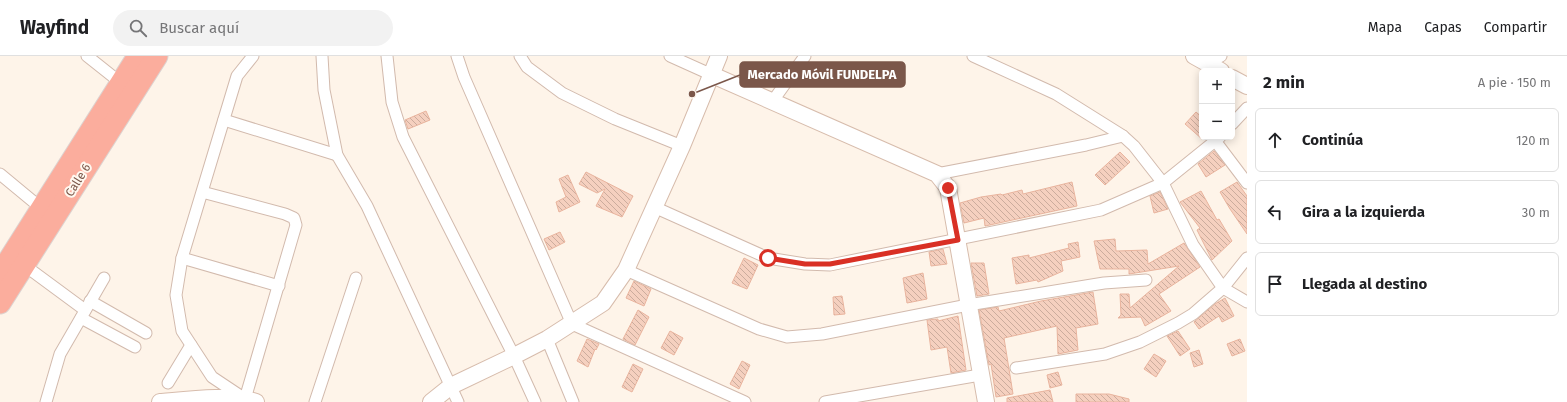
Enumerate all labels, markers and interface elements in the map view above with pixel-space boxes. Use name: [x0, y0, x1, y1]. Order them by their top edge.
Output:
search box: [113, 10, 393, 46]
text: Wayfind: [20, 16, 89, 39]
icon: search: [127, 17, 149, 39]
text: Buscar aquí: [159, 19, 239, 37]
text: Mapa: [1368, 19, 1402, 36]
text: Capas: [1424, 19, 1462, 36]
text: Compartir: [1484, 19, 1547, 36]
callout: Mercado Móvil FUNDELPA: [740, 62, 905, 87]
text: Mercado Móvil FUNDELPA: [748, 67, 897, 82]
map controls: [1199, 68, 1235, 140]
button: +: [1199, 68, 1235, 104]
text: 2 min: [1263, 72, 1305, 93]
text: A pie · 150 m: [1478, 75, 1551, 90]
button: −: [1199, 104, 1235, 140]
icon: ahead: [1264, 129, 1286, 151]
text: Continúa: [1302, 131, 1363, 149]
text: 120 m: [1516, 133, 1550, 148]
street label: Calle 6: [62, 161, 94, 199]
route end: [939, 179, 957, 197]
icon: left: [1264, 201, 1286, 223]
text: Gira a la izquierda: [1302, 203, 1425, 221]
text: 30 m: [1522, 205, 1550, 220]
route start: [759, 249, 777, 267]
icon: arrive: [1264, 273, 1286, 295]
text: Llegada al destino: [1302, 275, 1427, 293]

